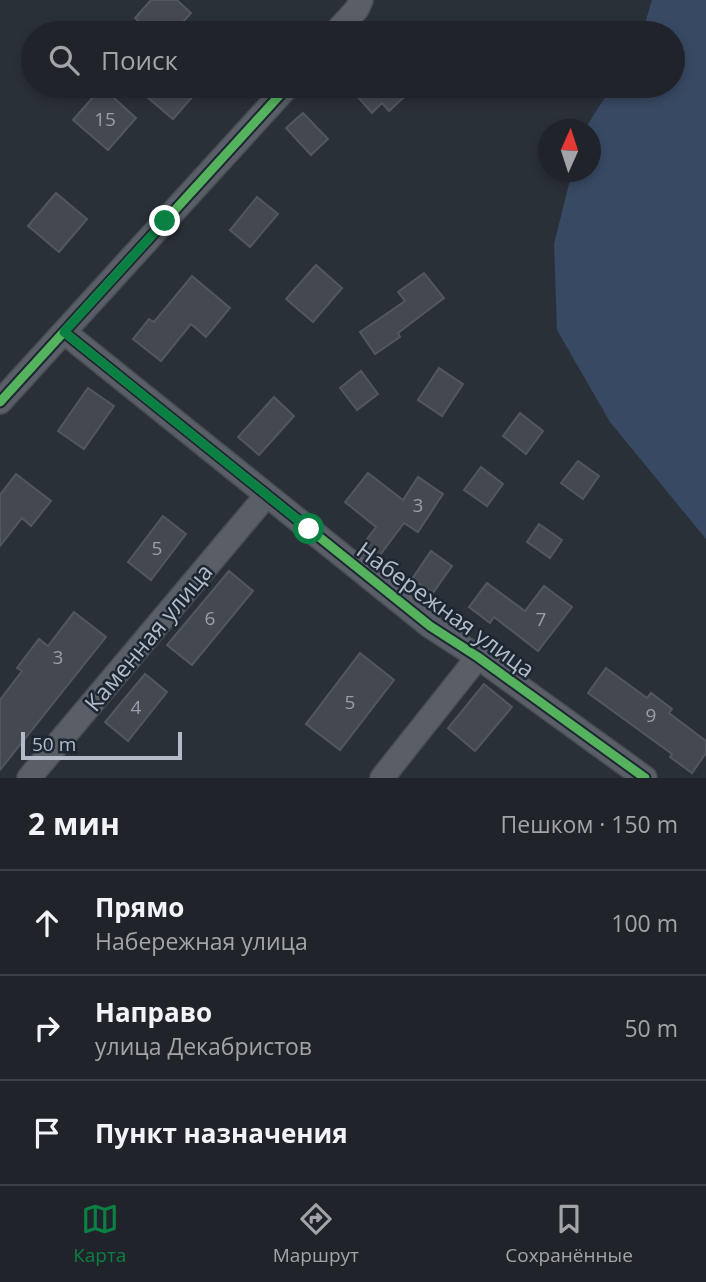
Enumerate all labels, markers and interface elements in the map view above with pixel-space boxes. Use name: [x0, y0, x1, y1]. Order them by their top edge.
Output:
search box: [21, 21, 685, 98]
icon: search: [45, 41, 83, 79]
text: Поиск: [101, 42, 178, 78]
house number: 15: [94, 106, 116, 132]
north arrow: [538, 119, 601, 182]
route end: [149, 205, 180, 236]
house number: 3: [413, 492, 423, 518]
route start: [293, 513, 324, 544]
street label: Набережная улица: [351, 534, 541, 684]
house number: 5: [152, 535, 162, 561]
street label: Каменная улица: [77, 556, 219, 718]
house number: 6: [205, 605, 215, 631]
house number: 7: [536, 606, 546, 632]
house number: 3: [53, 644, 63, 670]
house number: 5: [345, 689, 355, 715]
house number: 4: [131, 694, 142, 720]
house number: 9: [646, 702, 656, 728]
scale bar: [21, 729, 182, 761]
text: 50 m: [32, 731, 76, 757]
text: 2 мин: [28, 803, 120, 844]
text: Пешком · 150 m: [501, 808, 678, 840]
text: Прямо: [95, 889, 184, 925]
icon: ahead: [28, 904, 66, 942]
text: 100 m: [611, 907, 678, 939]
text: Набережная улица: [95, 925, 308, 957]
text: Направо: [95, 994, 212, 1030]
icon: right: [28, 1009, 66, 1047]
text: 50 m: [624, 1012, 678, 1044]
text: улица Декабристов: [95, 1030, 312, 1062]
icon: arrive: [28, 1114, 66, 1152]
text: Пункт назначения: [95, 1115, 348, 1151]
tab: Карта: [73, 1200, 126, 1268]
tab: Маршрут: [273, 1200, 359, 1268]
tab: Сохранённые: [505, 1200, 633, 1268]

